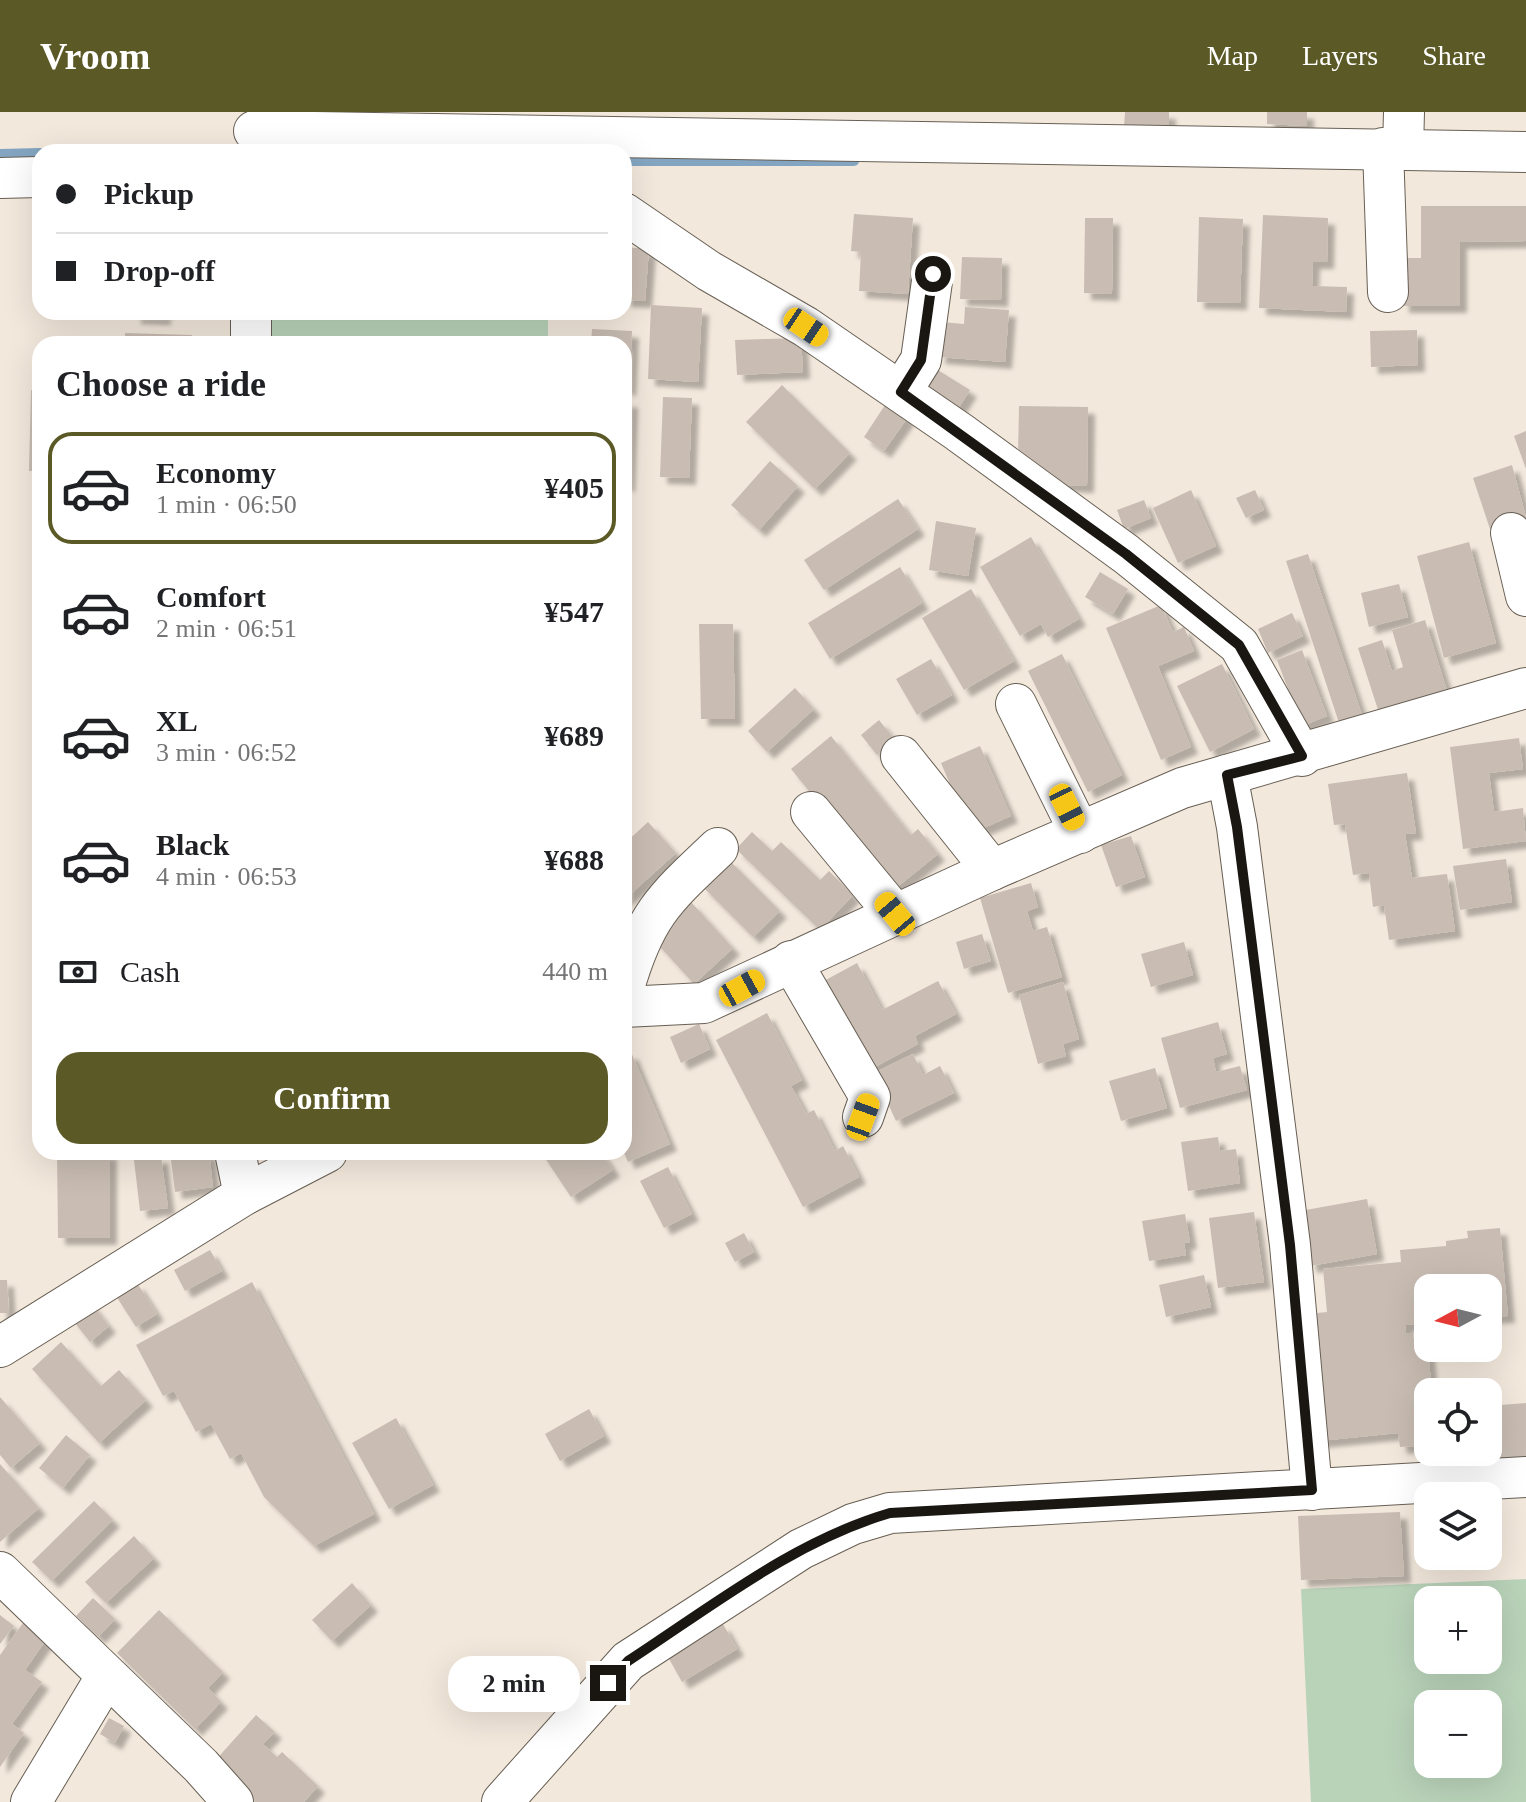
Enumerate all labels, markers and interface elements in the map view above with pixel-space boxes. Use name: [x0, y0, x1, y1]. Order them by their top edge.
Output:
text: Vroom: [40, 35, 150, 77]
text: Map: [1207, 40, 1258, 71]
text: Layers: [1302, 40, 1378, 71]
text: Share: [1422, 40, 1486, 71]
text: Pickup: [104, 177, 194, 210]
text: Drop-off: [104, 254, 215, 287]
route start: [915, 256, 951, 292]
car: [779, 304, 833, 350]
text: Choose a ride: [56, 364, 266, 404]
icon: car: [60, 452, 132, 524]
text: Economy: [156, 456, 276, 489]
text: ¥405: [544, 471, 604, 504]
text: 1 min · 06:50: [156, 490, 297, 519]
icon: car: [60, 576, 132, 648]
text: Comfort: [156, 580, 266, 613]
text: ¥547: [544, 595, 604, 628]
text: 2 min · 06:51: [156, 614, 297, 643]
icon: car: [60, 700, 132, 772]
text: XL: [156, 704, 198, 737]
text: ¥689: [544, 719, 604, 752]
text: 3 min · 06:52: [156, 738, 297, 767]
car: [1046, 780, 1088, 834]
icon: car: [60, 824, 132, 896]
text: Black: [156, 828, 229, 861]
text: ¥688: [544, 843, 604, 876]
text: 4 min · 06:53: [156, 862, 297, 891]
car: [870, 888, 920, 940]
icon: cash: [56, 950, 100, 994]
text: Cash: [120, 955, 180, 988]
text: 440 m: [542, 957, 608, 986]
car: [715, 966, 769, 1010]
button: Confirm: [56, 1052, 608, 1144]
car: [844, 1090, 882, 1144]
north arrow: [1414, 1274, 1502, 1362]
map controls: [1414, 1274, 1502, 1778]
button: locate: [1414, 1378, 1502, 1466]
button: layers: [1414, 1482, 1502, 1570]
button: +: [1414, 1586, 1502, 1674]
callout: 2 min: [448, 1655, 580, 1711]
route end: [590, 1665, 626, 1701]
text: 2 min: [483, 1669, 545, 1698]
button: −: [1414, 1690, 1502, 1778]

